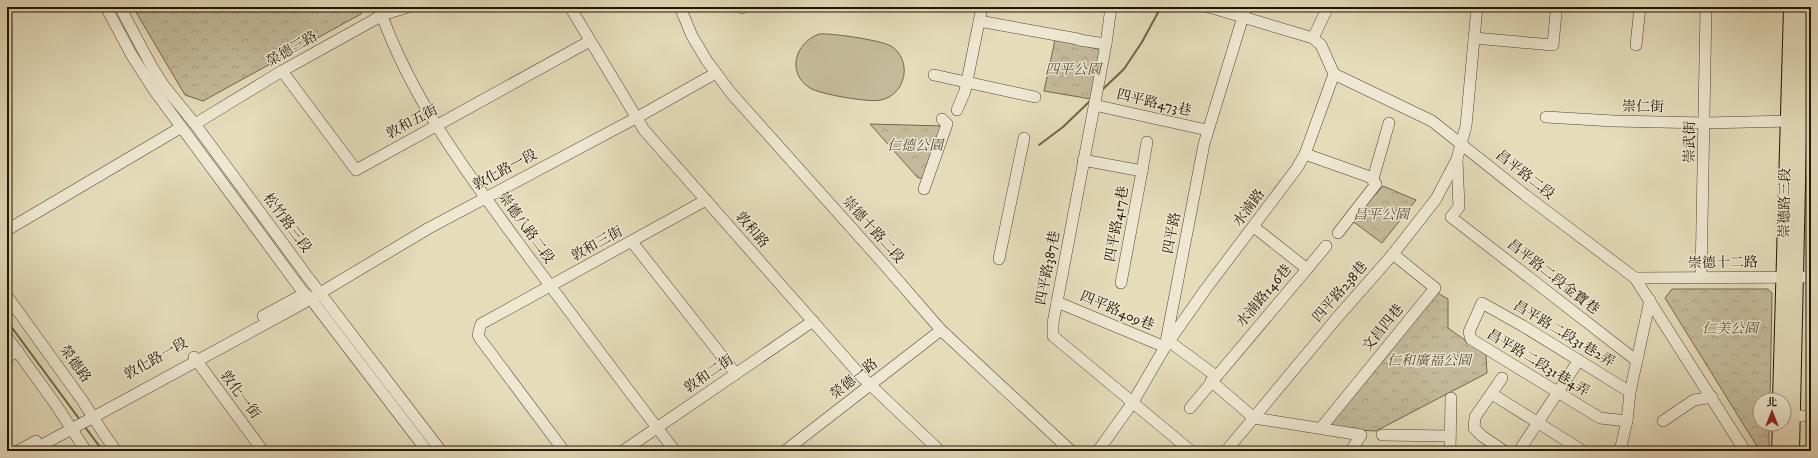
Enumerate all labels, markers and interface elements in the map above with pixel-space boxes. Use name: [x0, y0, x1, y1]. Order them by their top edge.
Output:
street label: 榮德三路: [263, 27, 321, 71]
park label: 四平公園: [1045, 61, 1103, 79]
street label: 四平路473巷: [1115, 86, 1193, 120]
street label: 崇仁街: [1622, 98, 1664, 116]
street label: 敦和五街: [383, 101, 441, 143]
street label: 崇武街: [1681, 121, 1699, 163]
park label: 仁德公園: [887, 137, 945, 155]
street label: 敦化路一段: [470, 146, 540, 194]
street label: 昌平路二段: [1492, 146, 1558, 204]
street label: 崇德路三段: [1775, 168, 1795, 238]
street label: 四平路417巷: [1101, 185, 1133, 263]
street label: 水湳路: [1229, 186, 1269, 230]
street label: 崇德八路二段: [494, 189, 558, 267]
street label: 松竹路三段: [259, 190, 315, 256]
street label: 崇德十路二段: [838, 193, 908, 267]
park label: 昌平公園: [1353, 206, 1411, 224]
street label: 敦和路: [731, 208, 773, 252]
street label: 四平路: [1159, 211, 1185, 255]
street label: 敦和三街: [568, 223, 626, 265]
street label: 四平路387巷: [1032, 229, 1064, 307]
street label: 昌平路二段金寶巷: [1503, 235, 1603, 319]
street label: 崇德十二路: [1688, 253, 1758, 273]
street label: 四平路238巷: [1309, 258, 1371, 326]
street label: 水湳路146巷: [1233, 261, 1295, 331]
street label: 四平路409巷: [1077, 287, 1157, 335]
street label: 昌平路二段31巷2弄: [1510, 297, 1618, 371]
street label: 文昌四巷: [1358, 301, 1408, 355]
park label: 仁美公園: [1702, 320, 1760, 338]
street label: 昌平路二段31巷4弄: [1483, 325, 1593, 401]
street label: 敦化路一段: [121, 334, 191, 384]
street label: 榮德路: [55, 342, 95, 386]
street label: 敦和二街: [681, 351, 737, 397]
park label: 仁和廣福公園: [1387, 352, 1473, 370]
street label: 榮德一路: [826, 355, 882, 403]
street label: 敦化一街: [216, 367, 264, 423]
north arrow: [1752, 392, 1792, 432]
text: 北: [1767, 396, 1778, 410]

